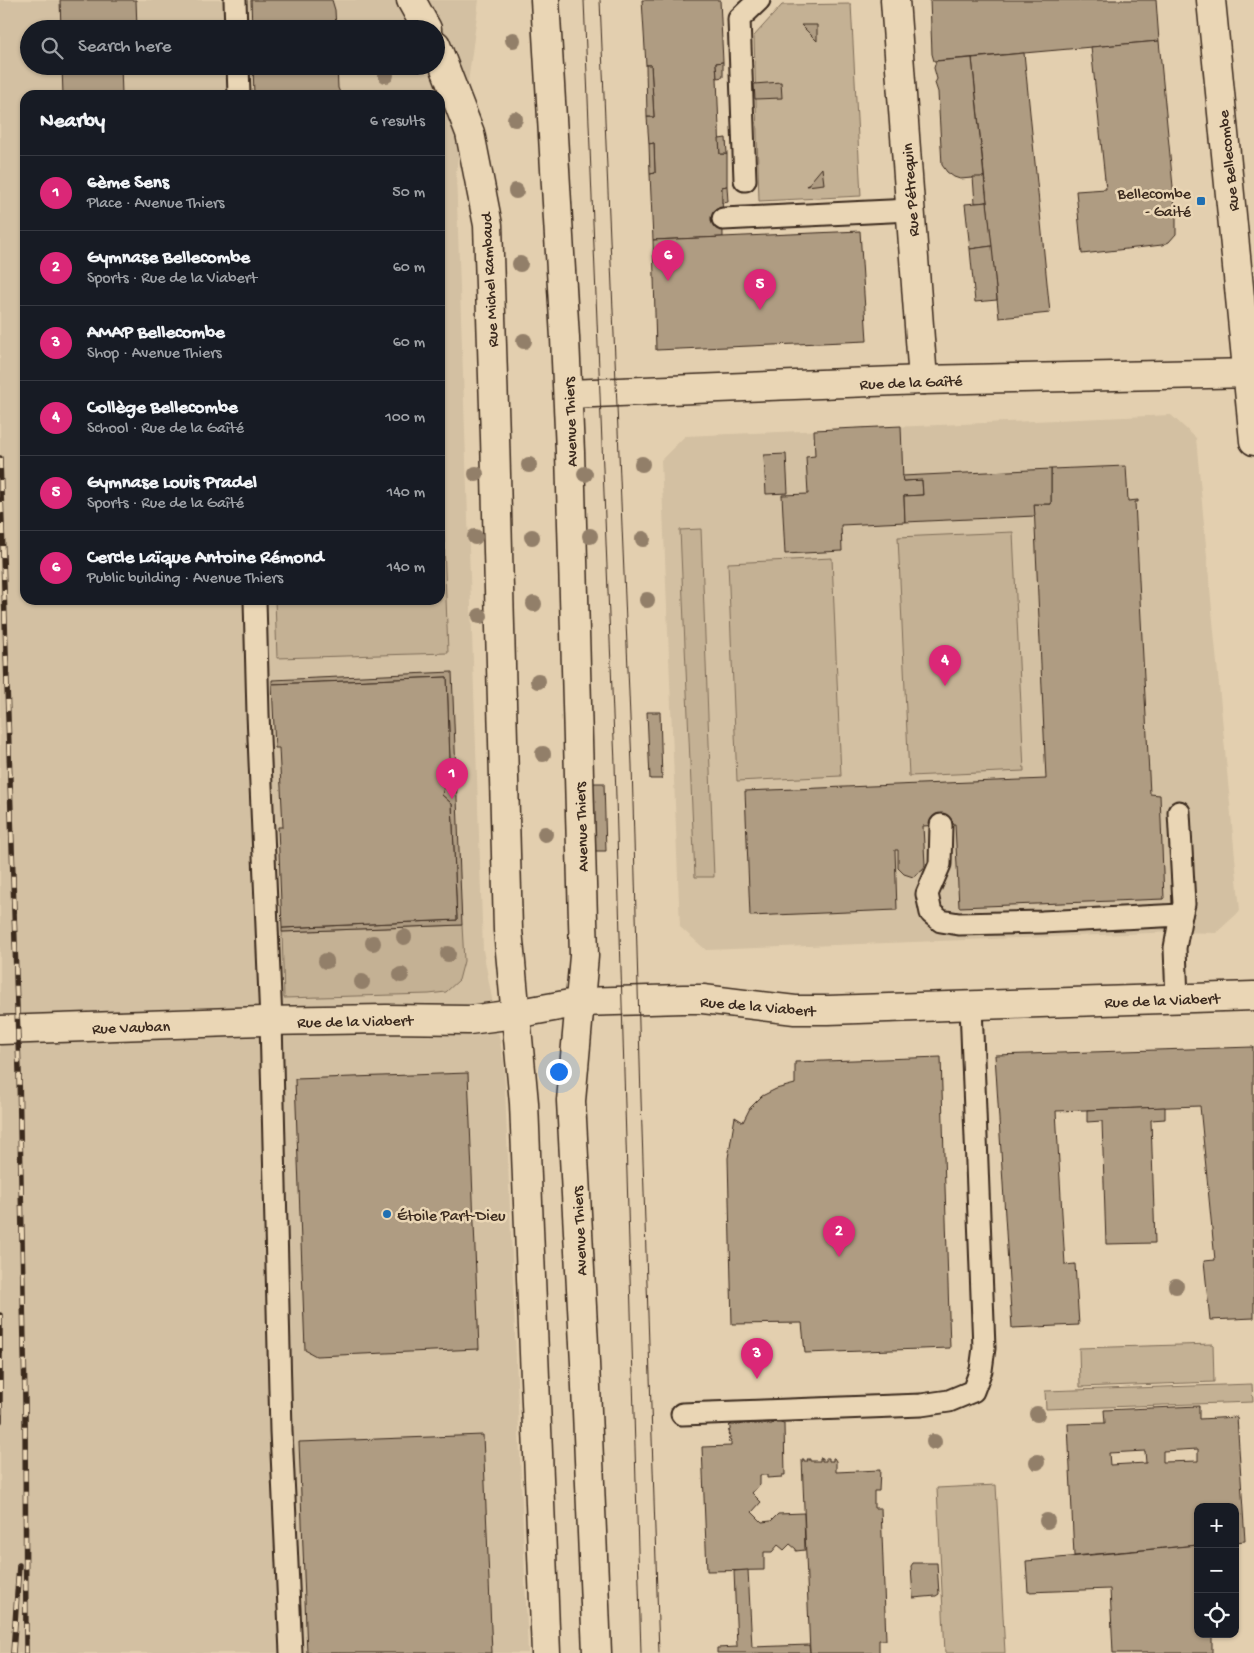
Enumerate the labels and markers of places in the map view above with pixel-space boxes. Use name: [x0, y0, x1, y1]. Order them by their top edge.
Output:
place label: Bellecombe - Gaité: [1116, 186, 1192, 223]
marker: Bellecombe - Gaité: [1195, 195, 1207, 207]
pin: 6: [652, 240, 684, 281]
pin: 5: [744, 269, 776, 310]
pin: 4: [929, 645, 961, 686]
pin: 1: [436, 758, 468, 799]
marker: Étoile Part-Dieu: [381, 1208, 393, 1220]
place label: Étoile Part-Dieu: [397, 1208, 506, 1227]
pin: 2: [823, 1216, 855, 1257]
pin: 3: [741, 1338, 773, 1379]

